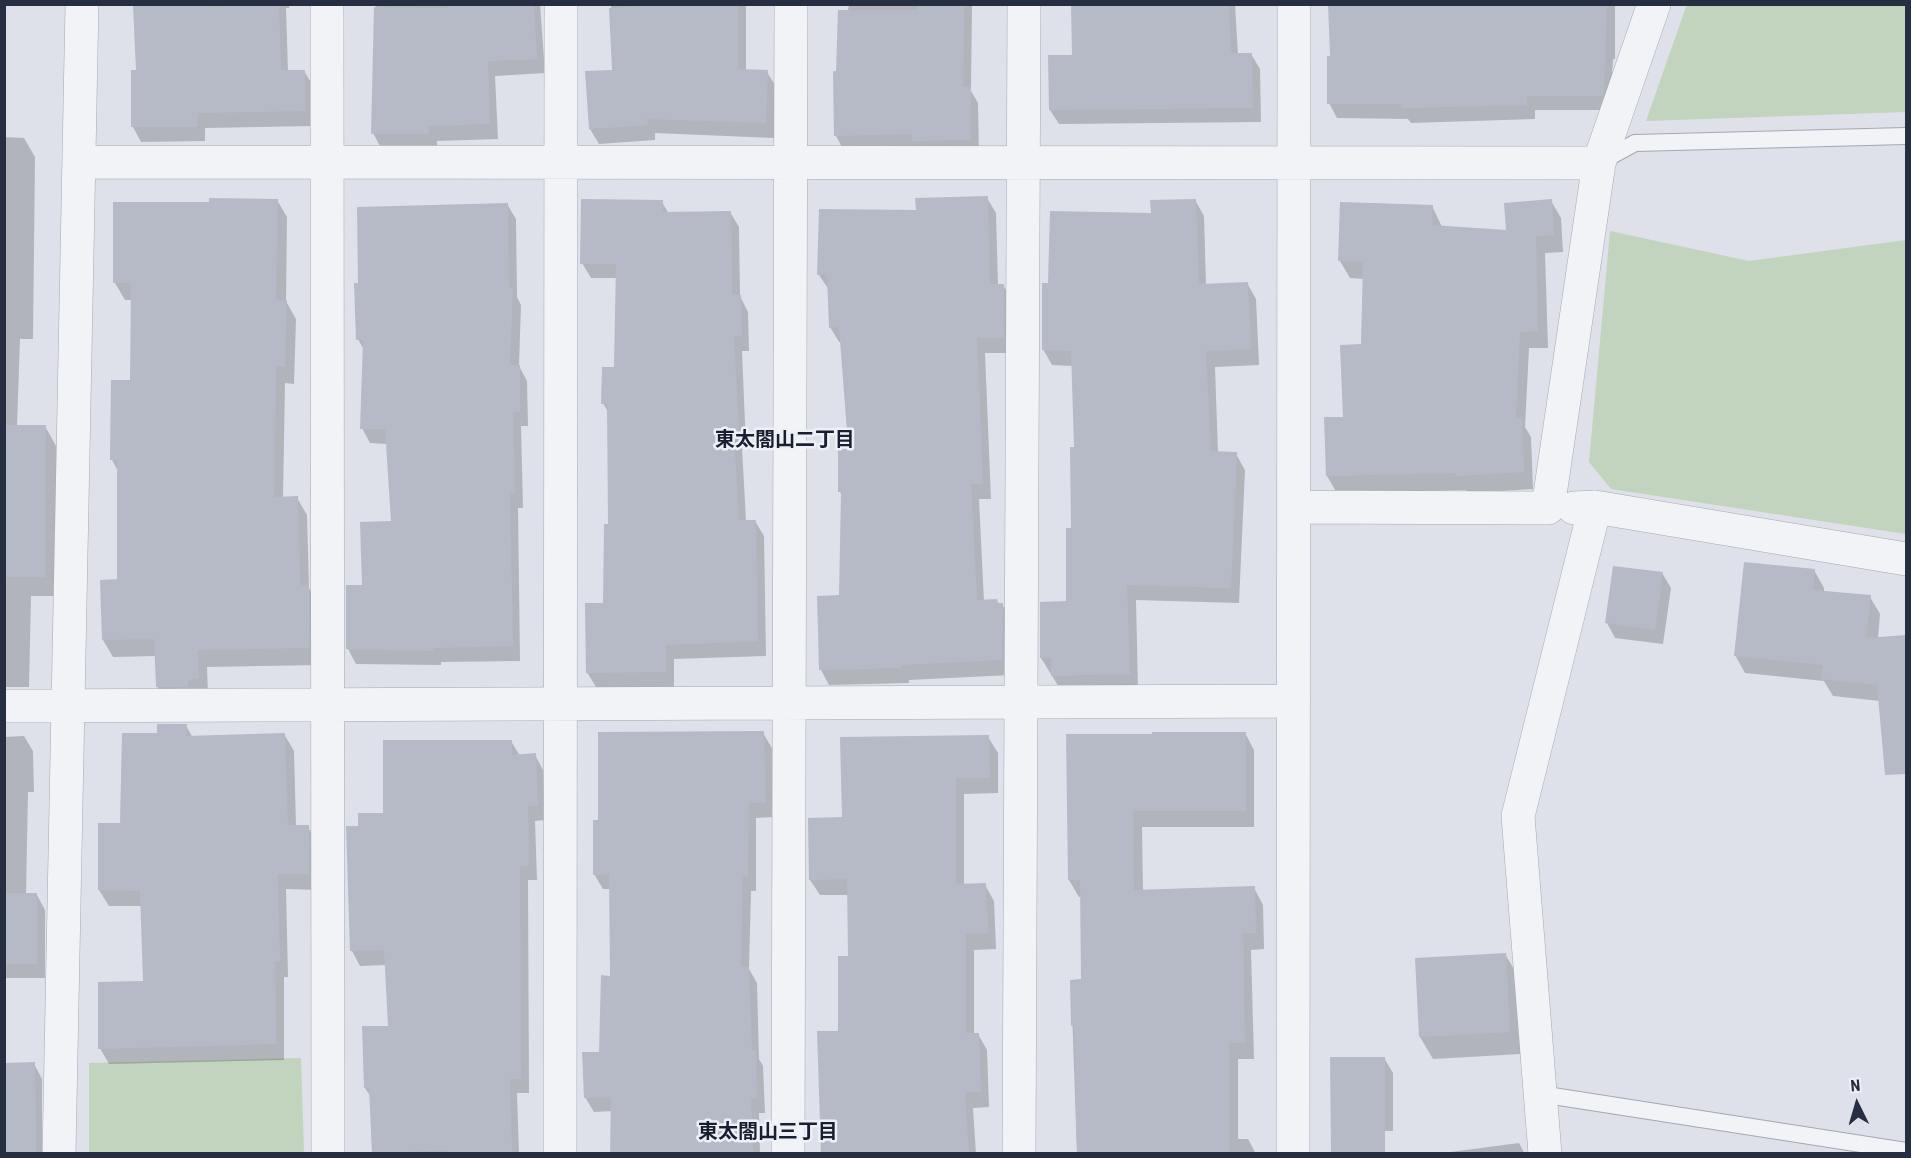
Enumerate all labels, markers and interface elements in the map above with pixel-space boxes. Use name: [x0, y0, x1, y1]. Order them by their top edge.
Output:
district label: 東太閤山二丁目: [715, 429, 855, 453]
north arrow: [1827, 1074, 1887, 1134]
text: N: [1850, 1076, 1861, 1095]
district label: 東太閤山三丁目: [698, 1121, 838, 1145]

